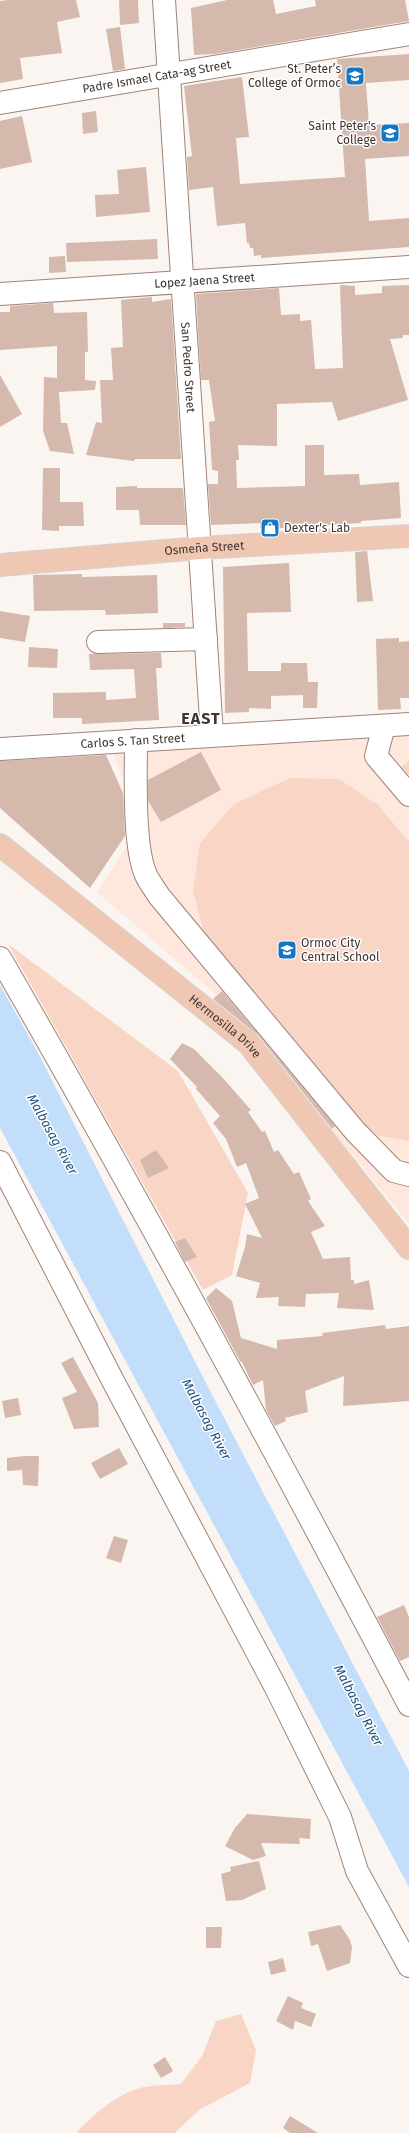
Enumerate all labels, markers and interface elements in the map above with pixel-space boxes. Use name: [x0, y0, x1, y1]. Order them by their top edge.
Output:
street label: Padre Ismael Cata-ag Street: [82, 57, 233, 96]
place label: St. Peter’s College of Ormoc: [248, 62, 341, 90]
school or university icon: St. Peter’s College of Ormoc: [344, 65, 366, 87]
place label: Saint Peter's College: [308, 119, 376, 147]
school or university icon: Saint Peter's College: [379, 122, 401, 144]
street label: Lopez Jaena Street: [154, 270, 256, 291]
street label: San Pedro Street: [178, 321, 198, 414]
shop icon: Dexter's Lab: [259, 517, 281, 539]
place label: Dexter's Lab: [284, 521, 350, 535]
street label: Osmeña Street: [164, 538, 245, 558]
district label: EAST: [181, 709, 221, 728]
street label: Carlos S. Tan Street: [80, 731, 186, 751]
place label: Ormoc City Central School: [301, 936, 380, 964]
school or university icon: Ormoc City Central School: [276, 939, 298, 961]
street label: Hermosilla Drive: [186, 992, 264, 1061]
water label: Malbasag River: [24, 1091, 81, 1178]
water label: Malbasag River: [179, 1376, 235, 1463]
water label: Malbasag River: [331, 1662, 387, 1749]

